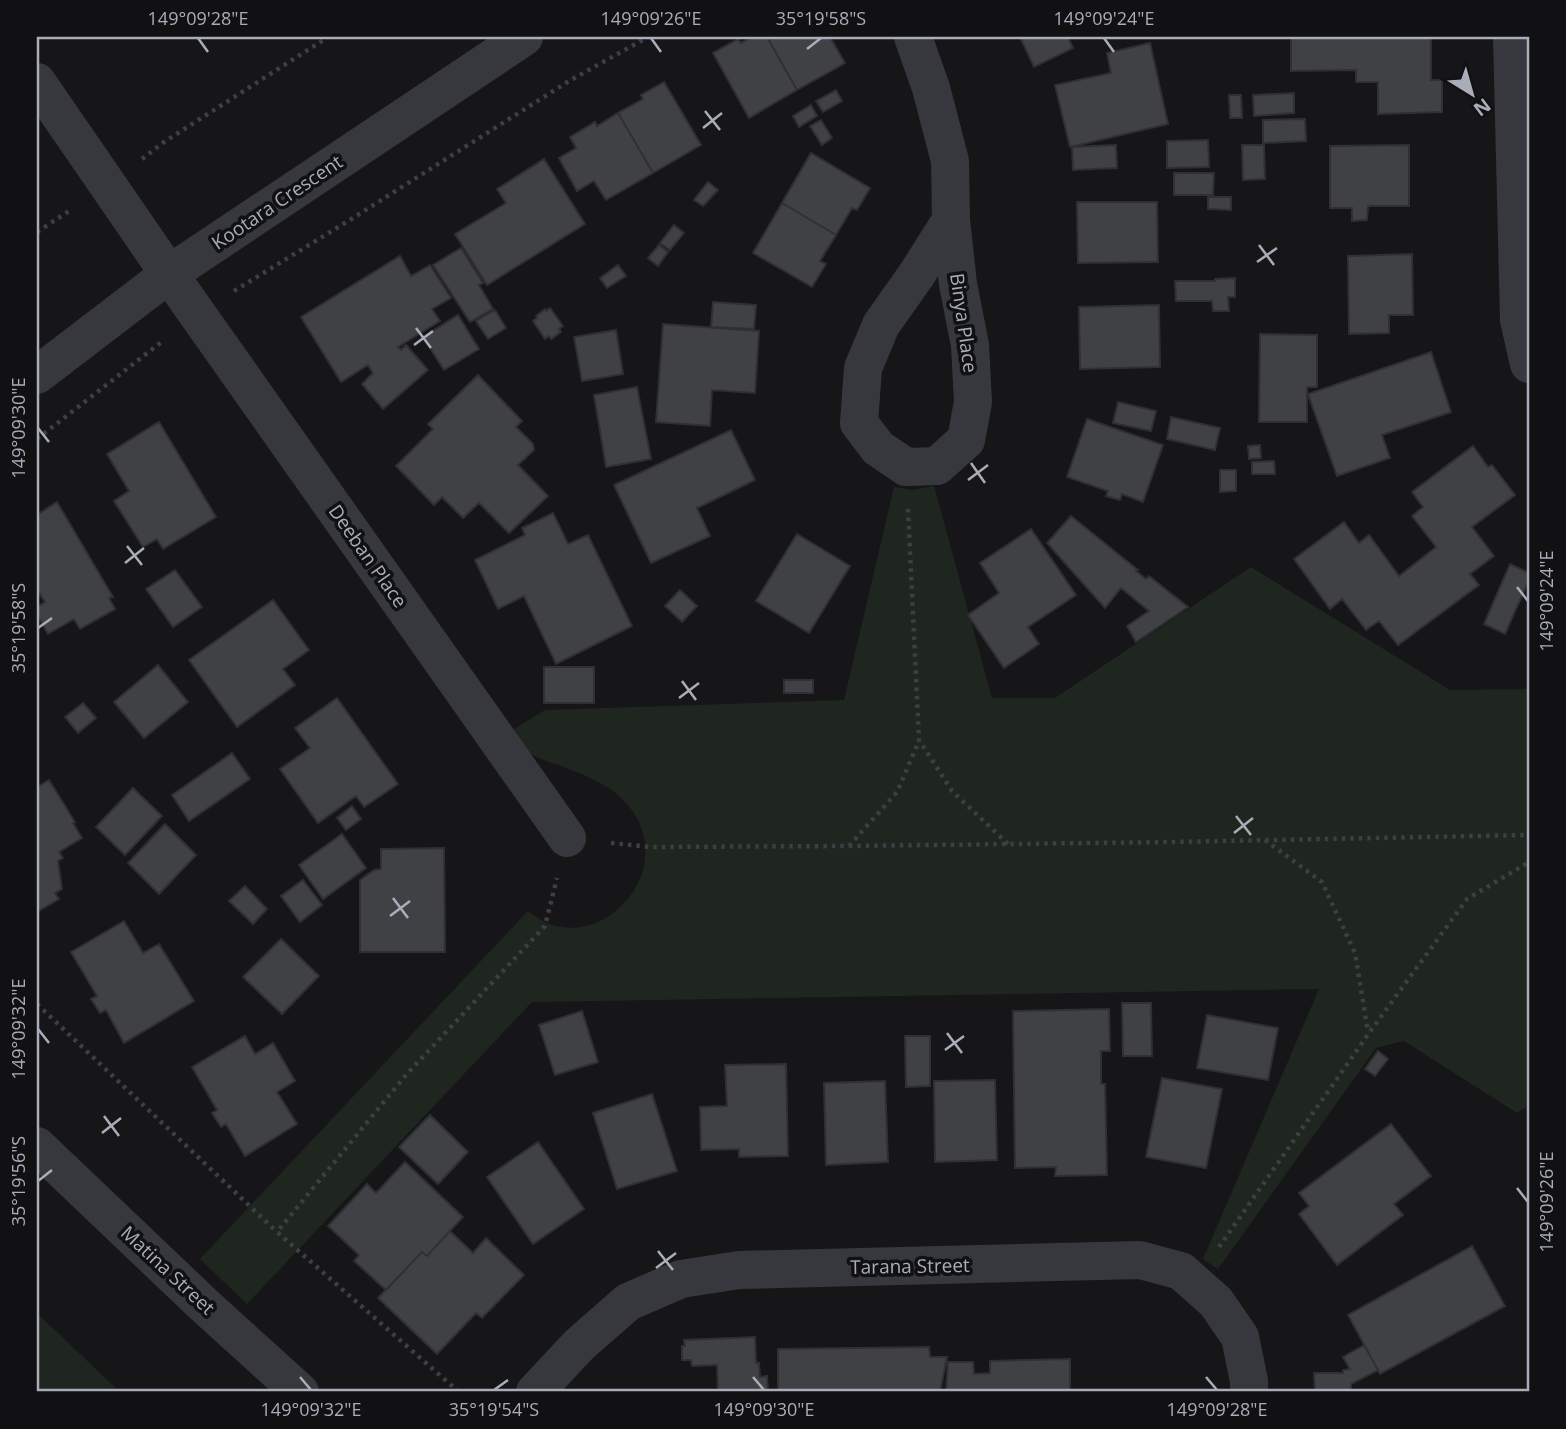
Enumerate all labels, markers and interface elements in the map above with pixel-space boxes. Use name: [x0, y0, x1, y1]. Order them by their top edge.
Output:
text: 149°09'28"E: [148, 6, 248, 30]
text: 149°09'26"E: [601, 6, 701, 30]
text: 35°19'58"S: [776, 6, 866, 30]
text: 149°09'24"E: [1054, 6, 1154, 30]
north arrow: [1436, 60, 1506, 130]
text: N: [1468, 93, 1496, 123]
street label: Kootara Crescent: [206, 148, 348, 255]
street label: Binya Place: [944, 272, 984, 374]
text: 149°09'30"E: [6, 378, 30, 478]
street label: Deeban Place: [323, 499, 413, 613]
text: 149°09'24"E: [1534, 551, 1558, 651]
text: 35°19'58"S: [6, 583, 30, 673]
text: 149°09'32"E: [6, 979, 30, 1079]
text: 35°19'56"S: [6, 1136, 30, 1226]
text: 149°09'26"E: [1534, 1152, 1558, 1252]
street label: Matina Street: [115, 1220, 221, 1320]
street label: Tarana Street: [850, 1252, 970, 1280]
text: 149°09'32"E: [261, 1397, 361, 1421]
text: 35°19'54"S: [449, 1397, 539, 1421]
text: 149°09'30"E: [714, 1397, 814, 1421]
text: 149°09'28"E: [1167, 1397, 1267, 1421]

